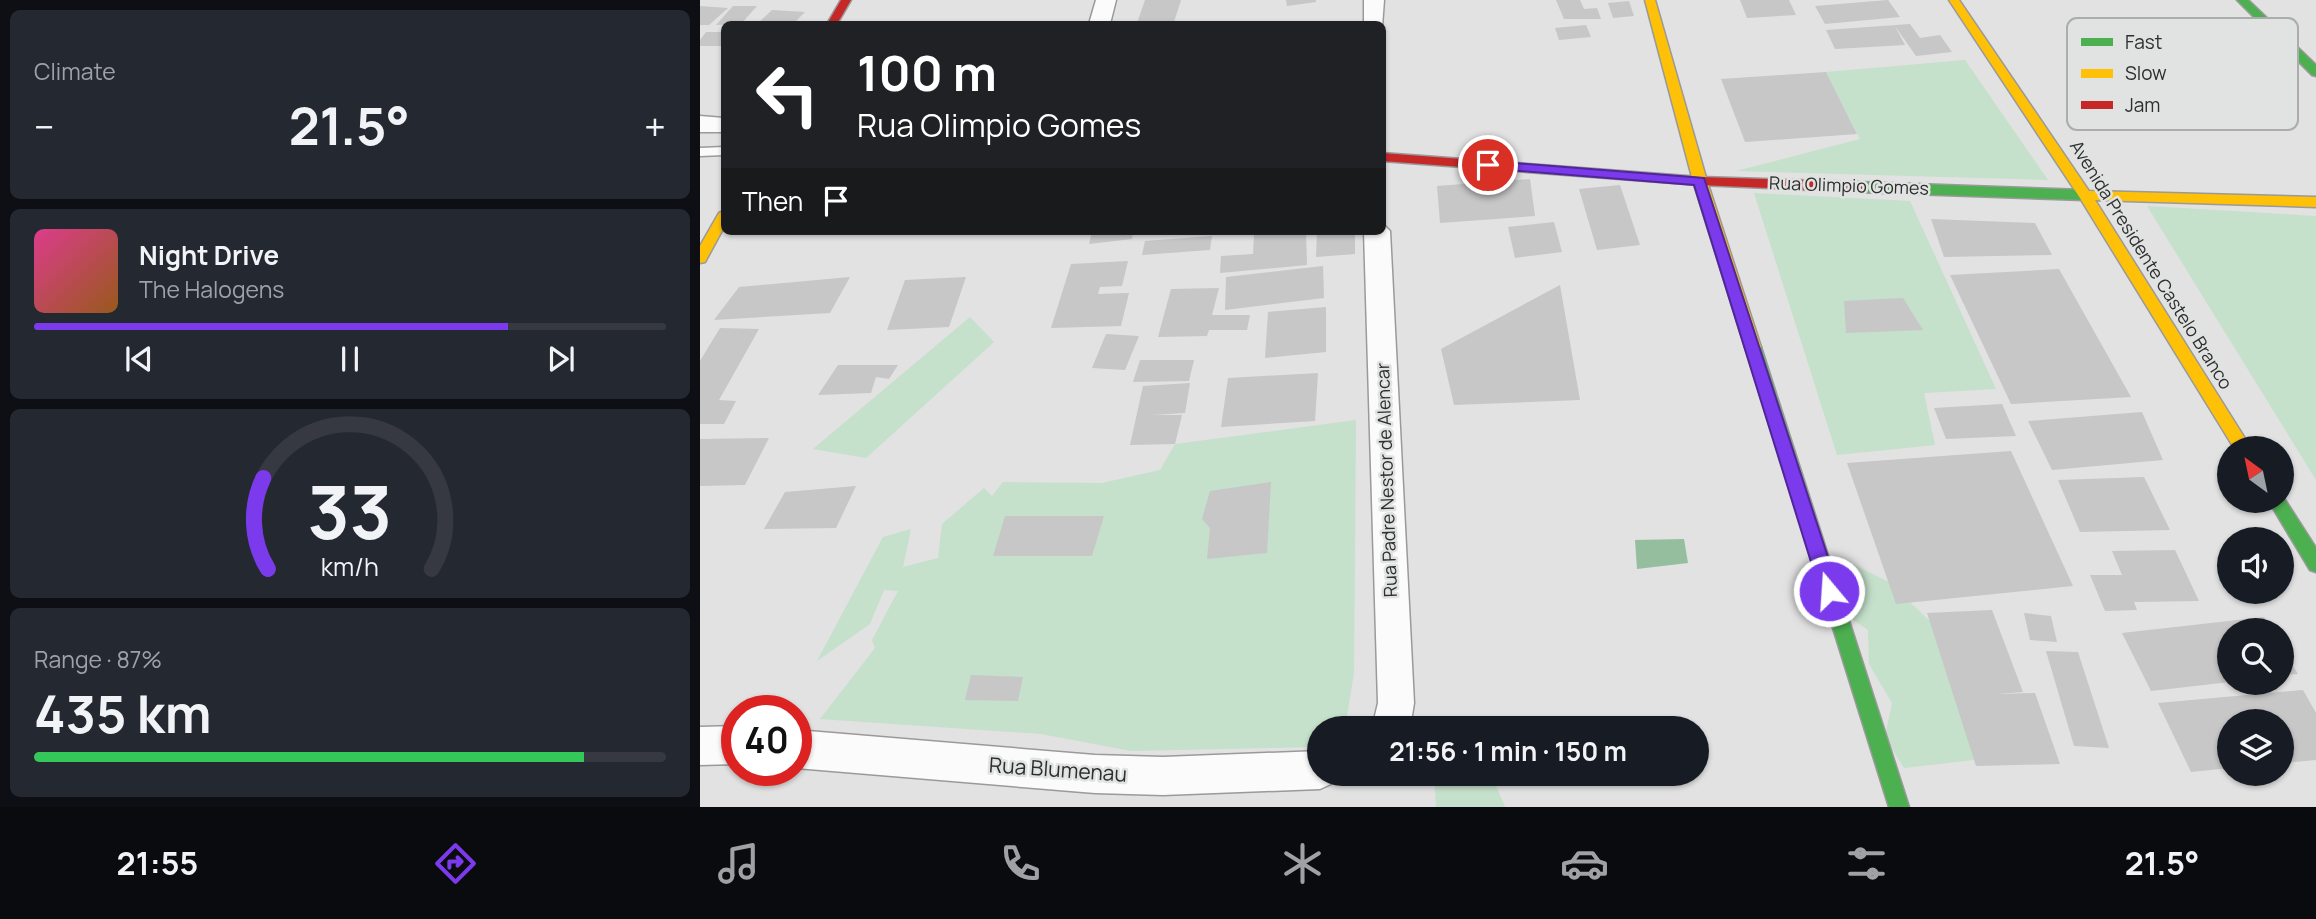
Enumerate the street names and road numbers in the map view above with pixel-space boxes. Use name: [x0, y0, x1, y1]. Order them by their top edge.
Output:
street label: Avenida Presidente Castelo Branco: [2065, 136, 2239, 393]
street label: Rua Olimpio Gomes: [1769, 170, 1929, 200]
street label: Rua Padre Nestor de Alencar: [1370, 362, 1402, 598]
street label: Rua Blumenau: [988, 750, 1128, 788]

